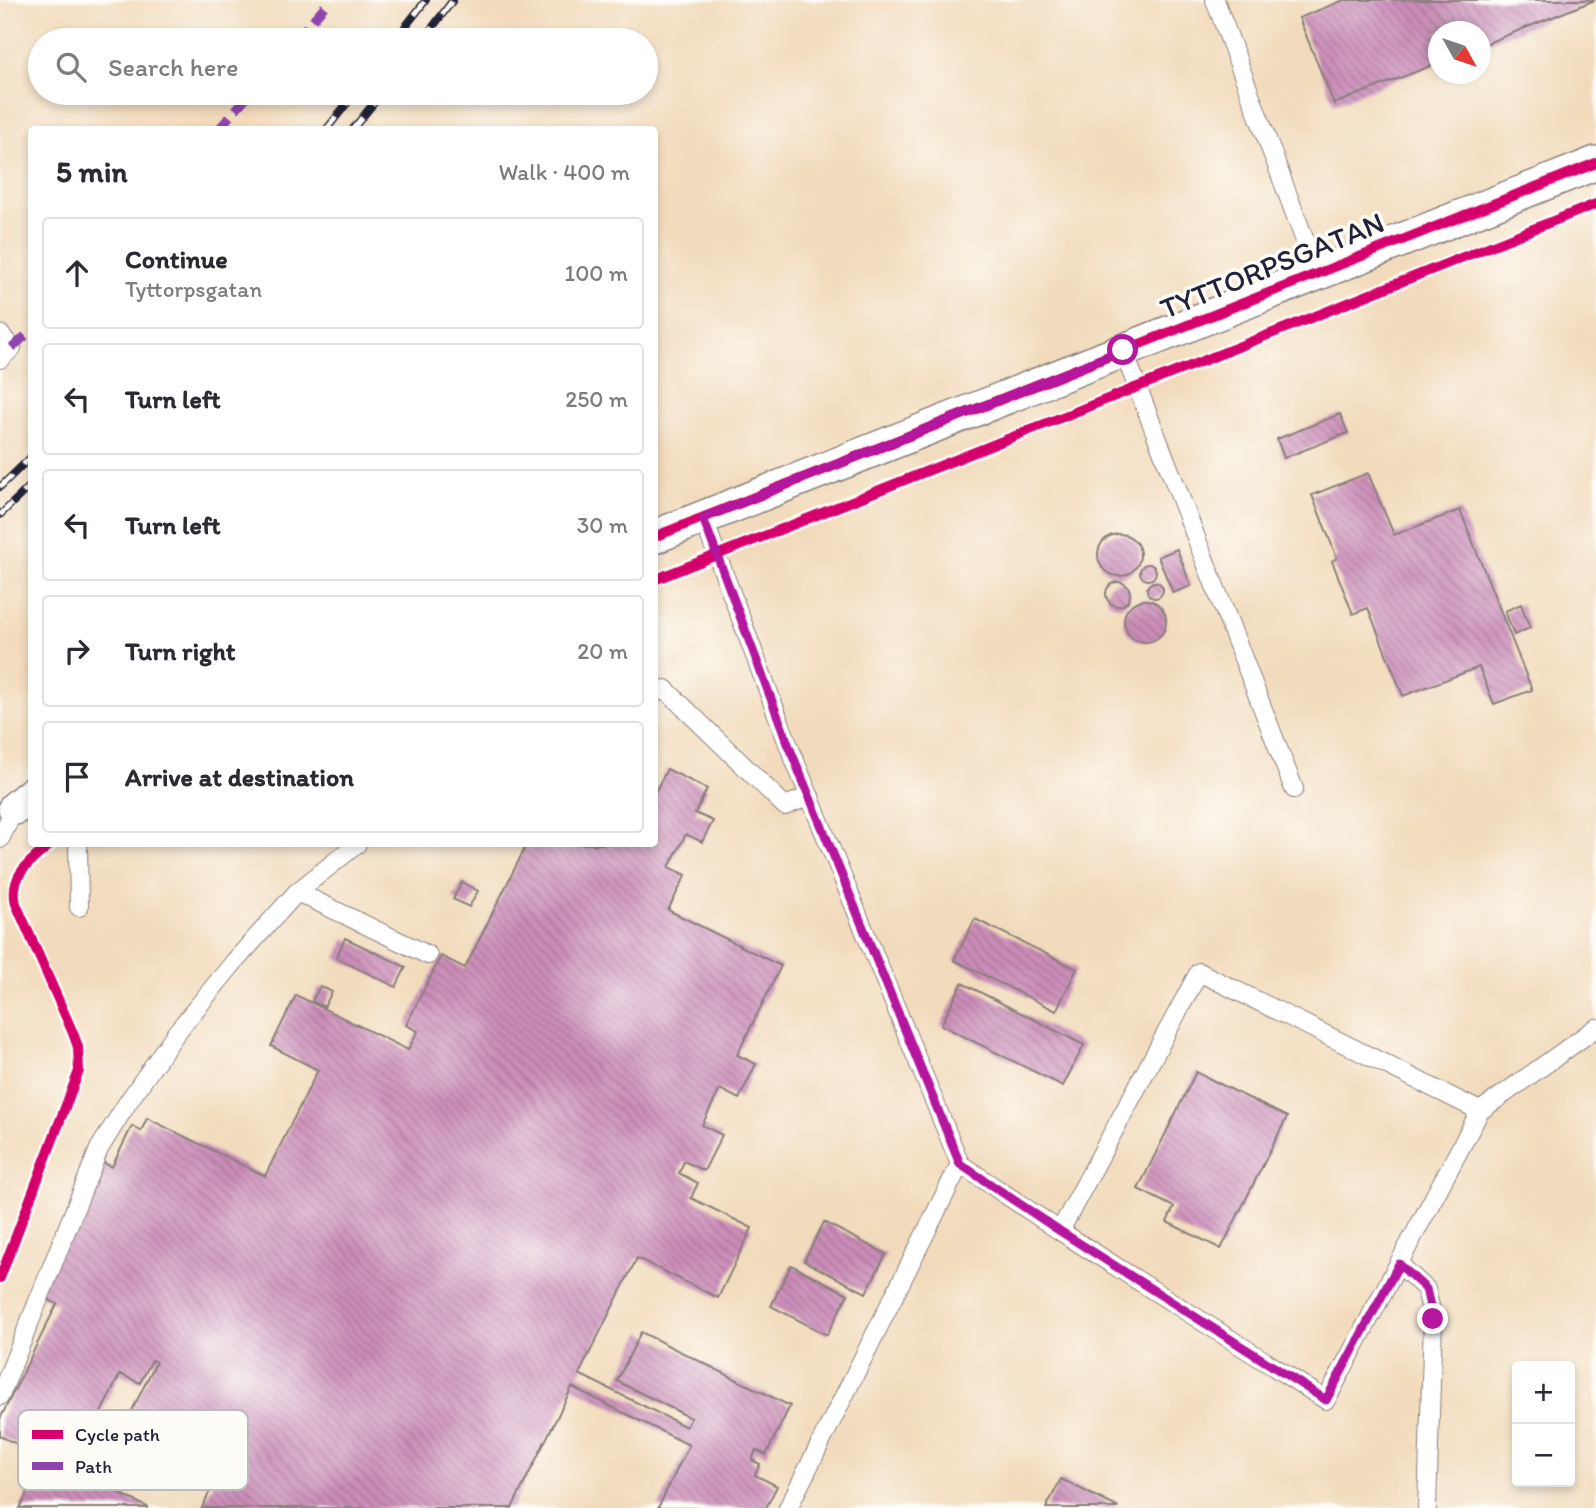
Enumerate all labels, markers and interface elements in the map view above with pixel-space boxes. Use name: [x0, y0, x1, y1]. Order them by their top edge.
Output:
north arrow: [1428, 21, 1491, 84]
search box: [28, 28, 658, 105]
icon: search: [52, 48, 90, 86]
text: Search here: [108, 51, 238, 83]
text: 5 min: [56, 153, 127, 190]
text: Walk · 400 m: [498, 158, 630, 186]
street label: TYTTORPSGATAN: [1155, 203, 1389, 327]
text: Continue: [125, 243, 228, 275]
icon: ahead: [58, 254, 96, 292]
text: 100 m: [564, 259, 628, 287]
text: Tyttorpsgatan: [125, 275, 262, 303]
route start: [1107, 334, 1138, 365]
icon: left: [58, 380, 96, 418]
text: Turn left: [125, 383, 221, 415]
text: 250 m: [565, 385, 628, 413]
icon: left: [58, 506, 96, 544]
text: Turn left: [125, 509, 221, 541]
text: 30 m: [577, 511, 628, 539]
icon: right: [58, 632, 96, 670]
text: Turn right: [125, 635, 236, 667]
text: 20 m: [577, 637, 628, 665]
icon: arrive: [58, 758, 96, 796]
text: Arrive at destination: [125, 761, 354, 793]
route end: [1417, 1303, 1448, 1334]
map controls: [1512, 1361, 1575, 1487]
button: +: [1512, 1361, 1575, 1424]
legend: [18, 1410, 248, 1490]
text: Cycle path: [75, 1423, 160, 1446]
button: −: [1512, 1424, 1575, 1487]
text: Path: [75, 1455, 112, 1478]

